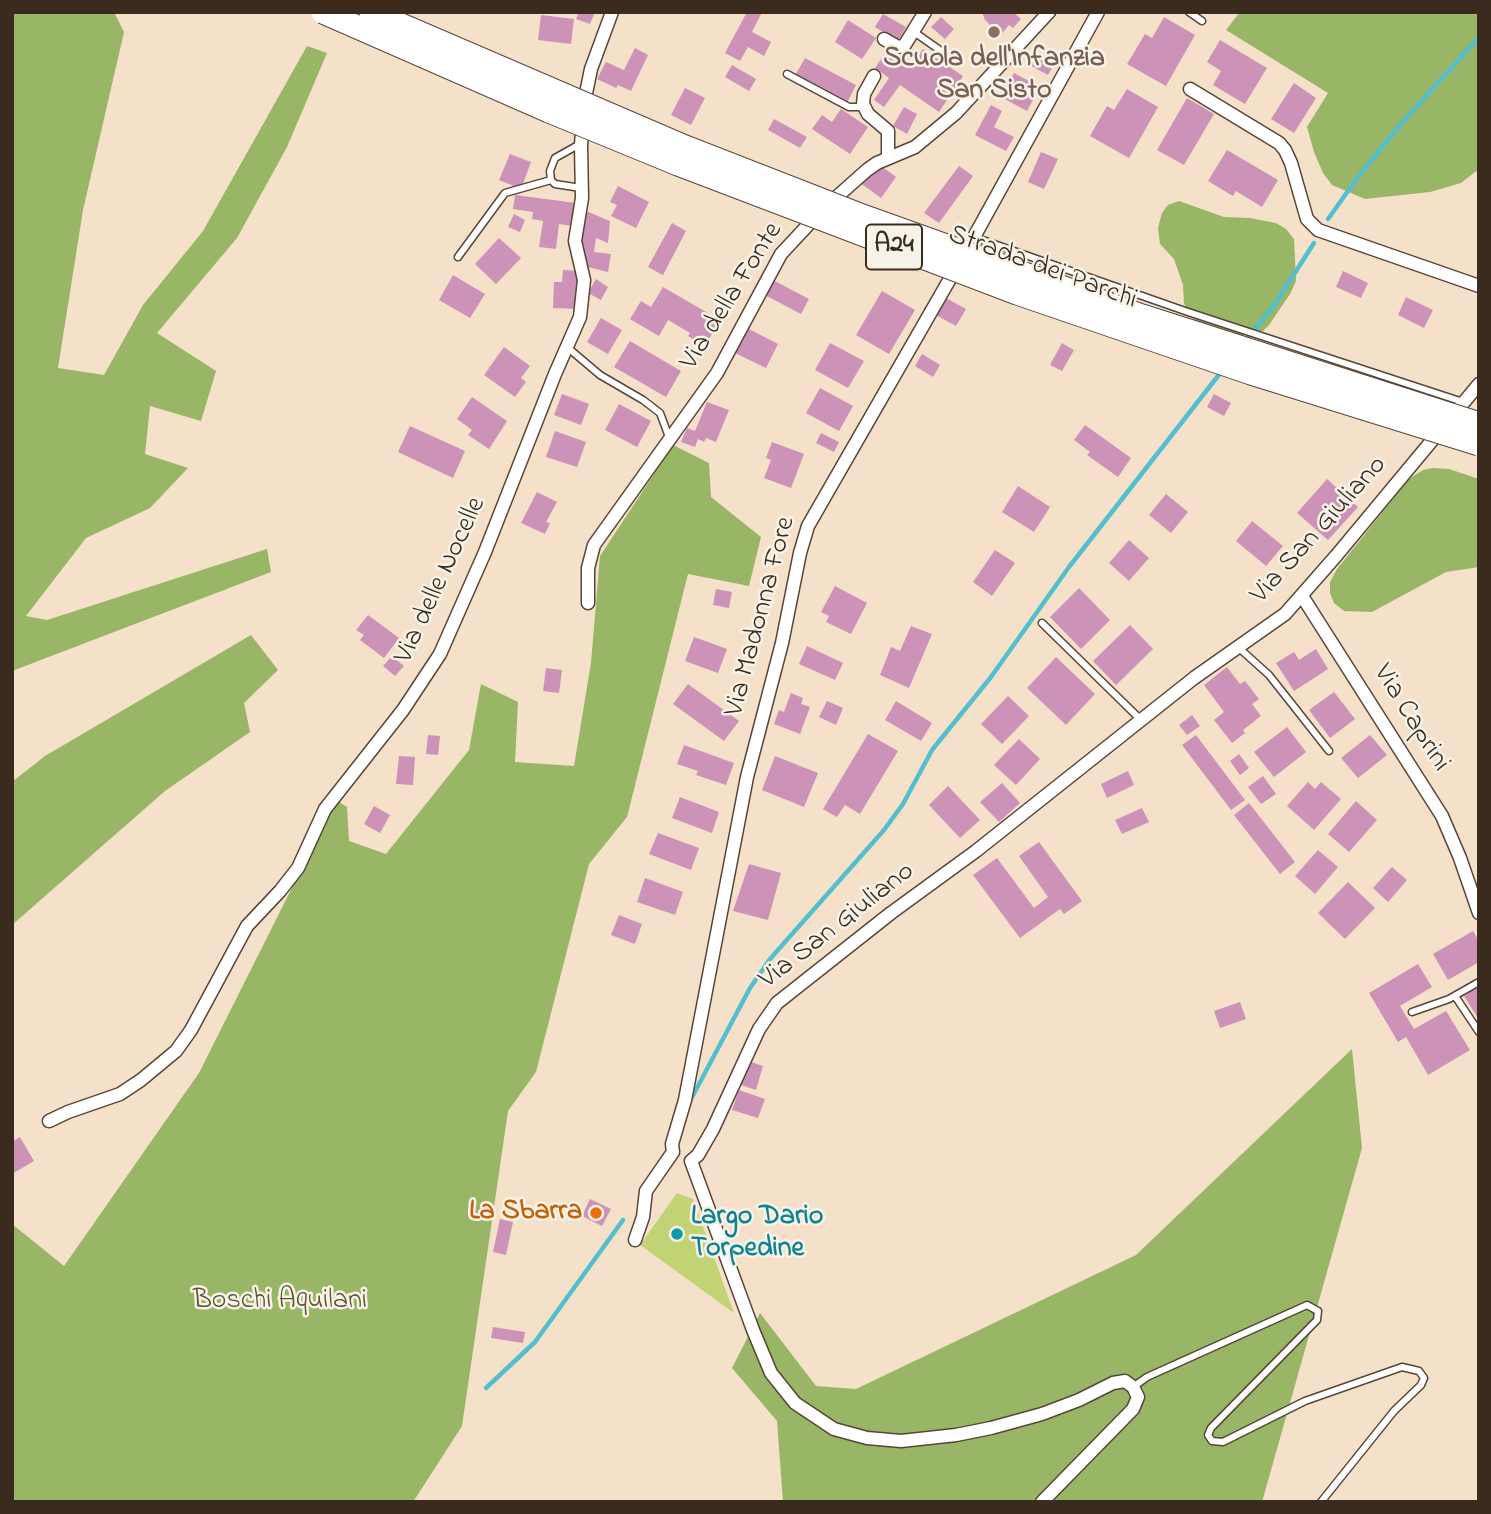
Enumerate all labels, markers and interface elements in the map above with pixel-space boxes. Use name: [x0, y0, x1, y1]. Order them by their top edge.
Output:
marker: Scuola dell'Infanzia San Sisto: [986, 24, 1002, 40]
place label: Scuola dell'Infanzia San Sisto: [883, 43, 1105, 109]
street label: Via della Fonte: [674, 217, 792, 377]
street label: Strada dei Parchi: [943, 219, 1141, 319]
road number: A24: [866, 224, 922, 270]
street label: Via San Giuliano: [1245, 450, 1395, 612]
street label: Via delle Nocelle: [389, 493, 495, 669]
street label: Via Madonna Fore: [719, 514, 805, 720]
street label: Via Caprini: [1364, 659, 1456, 779]
street label: Via San Giuliano: [754, 856, 922, 998]
place label: La Sbarra: [469, 1196, 582, 1230]
place label: Largo Dario Torpedine: [691, 1201, 823, 1267]
marker: La Sbarra: [588, 1205, 604, 1221]
marker: Largo Dario Torpedine: [669, 1226, 685, 1242]
park label: Boschi Aquilani: [193, 1285, 367, 1319]

